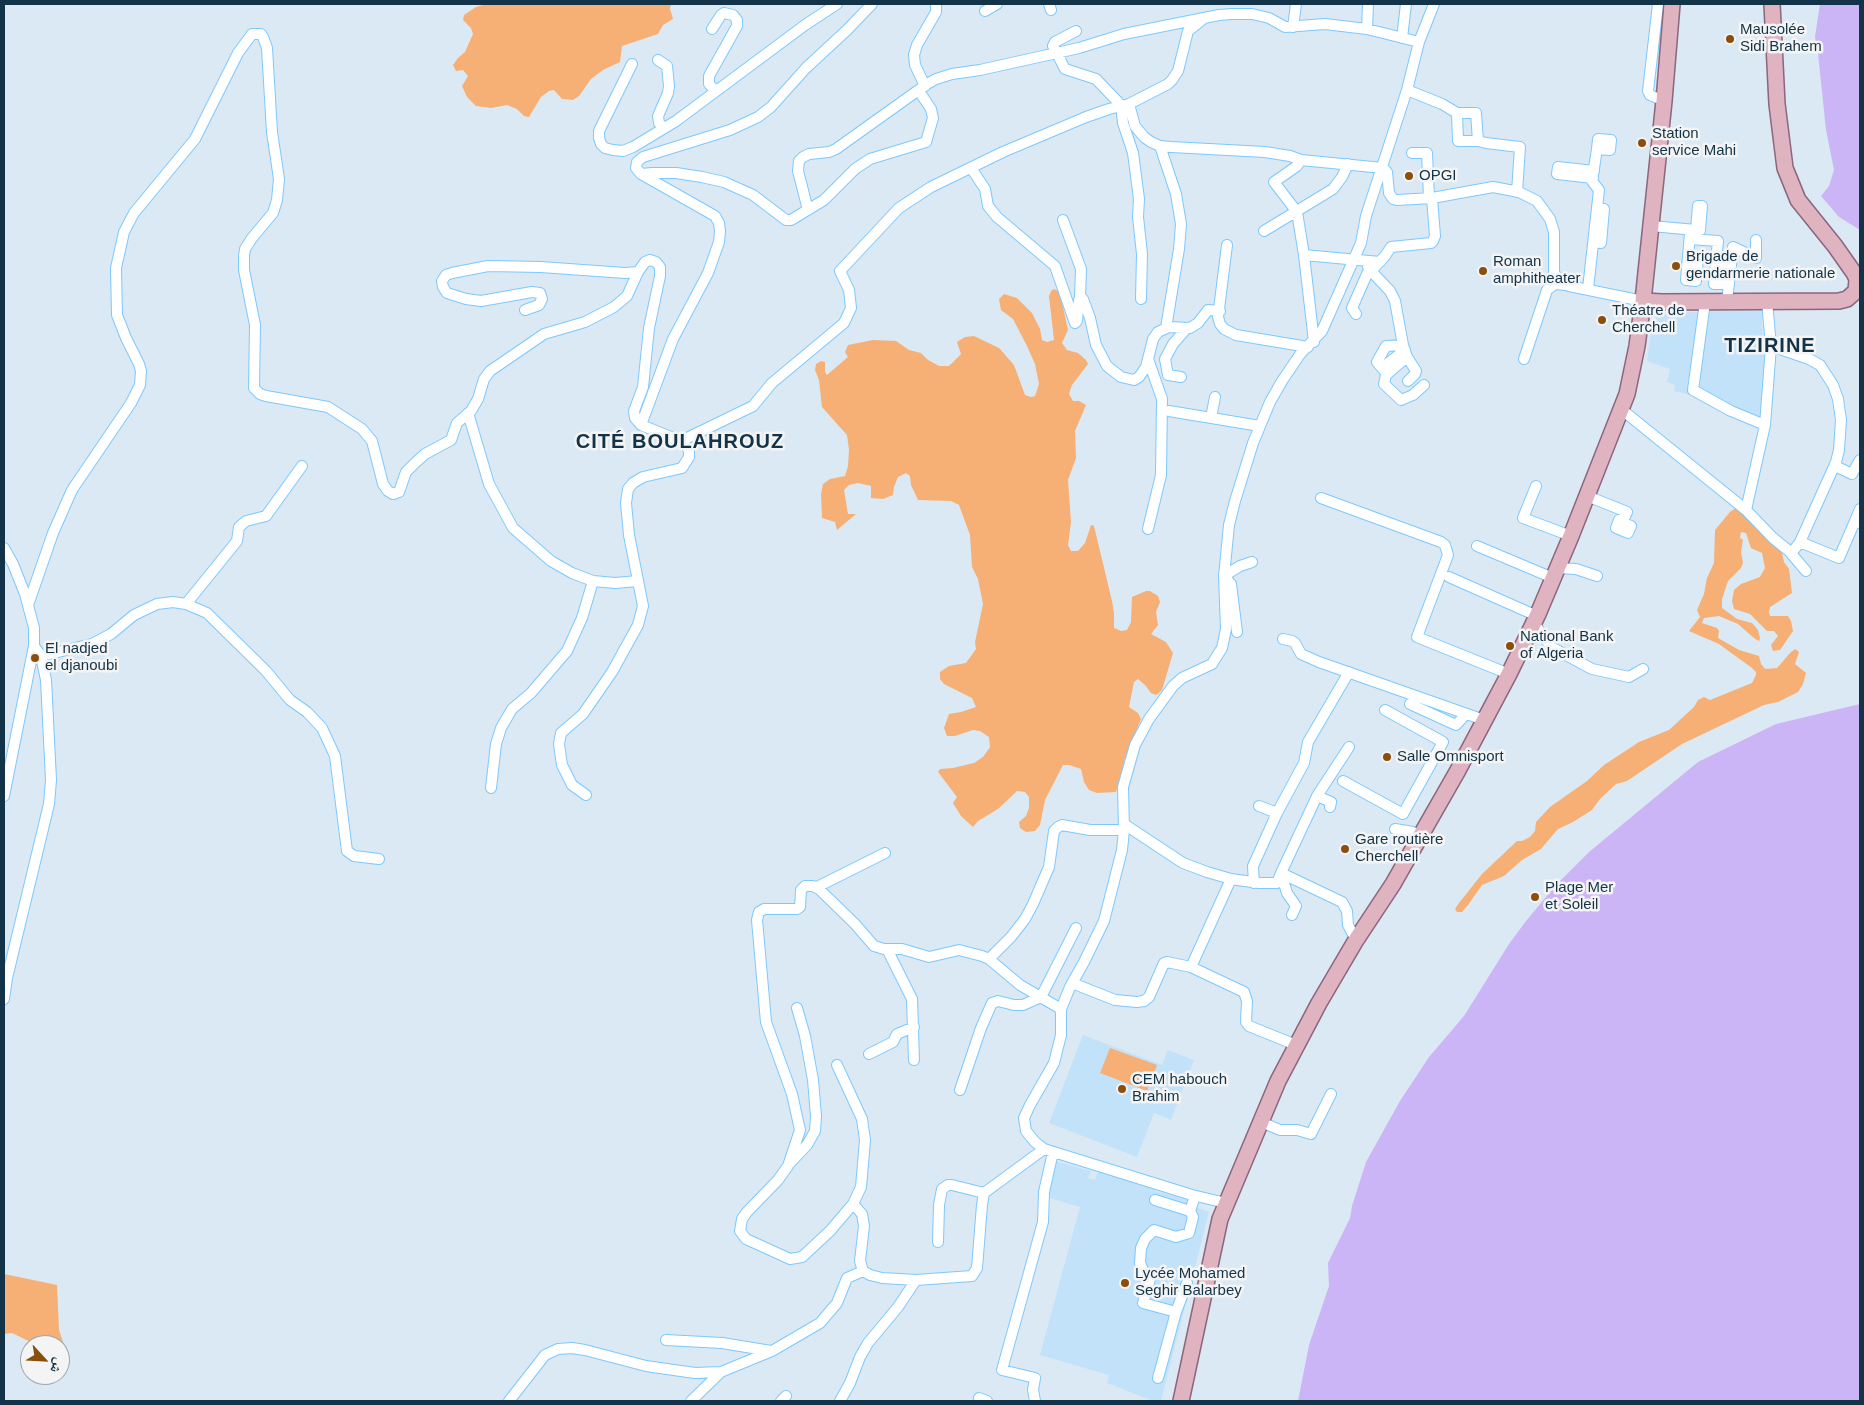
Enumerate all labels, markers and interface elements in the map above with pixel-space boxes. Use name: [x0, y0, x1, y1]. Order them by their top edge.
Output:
place label: Mausolée Sidi Brahem: [1740, 21, 1822, 56]
marker: Mausolée Sidi Brahem: [1724, 33, 1736, 45]
place label: Station service Mahi: [1652, 125, 1736, 160]
marker: Station service Mahi: [1636, 137, 1648, 149]
place label: OPGI: [1419, 167, 1457, 185]
marker: OPGI: [1403, 170, 1415, 182]
place label: Brigade de gendarmerie nationale: [1686, 248, 1835, 283]
place label: Roman amphitheater: [1493, 253, 1581, 288]
marker: Brigade de gendarmerie nationale: [1670, 260, 1682, 272]
marker: Roman amphitheater: [1477, 265, 1489, 277]
place label: Théatre de Cherchell: [1612, 302, 1685, 337]
marker: Théatre de Cherchell: [1596, 314, 1608, 326]
district label: TIZIRINE: [1723, 334, 1817, 358]
district label: CITÉ BOULAHROUZ: [574, 430, 786, 454]
place label: National Bank of Algeria: [1520, 628, 1613, 663]
place label: El nadjed el djanoubi: [45, 640, 118, 675]
marker: National Bank of Algeria: [1504, 640, 1516, 652]
marker: El nadjed el djanoubi: [29, 652, 41, 664]
place label: Salle Omnisport: [1397, 748, 1504, 766]
marker: Salle Omnisport: [1381, 751, 1393, 763]
place label: Gare routière Cherchell: [1355, 831, 1443, 866]
marker: Gare routière Cherchell: [1339, 843, 1351, 855]
place label: Plage Mer et Soleil: [1545, 879, 1613, 914]
marker: Plage Mer et Soleil: [1529, 891, 1541, 903]
place label: CEM habouch Brahim: [1132, 1071, 1227, 1106]
marker: CEM habouch Brahim: [1116, 1083, 1128, 1095]
place label: Lycée Mohamed Seghir Balarbey: [1135, 1265, 1245, 1300]
marker: Lycée Mohamed Seghir Balarbey: [1119, 1277, 1131, 1289]
north arrow: [20, 1335, 70, 1385]
text: ش: [47, 1356, 68, 1376]

